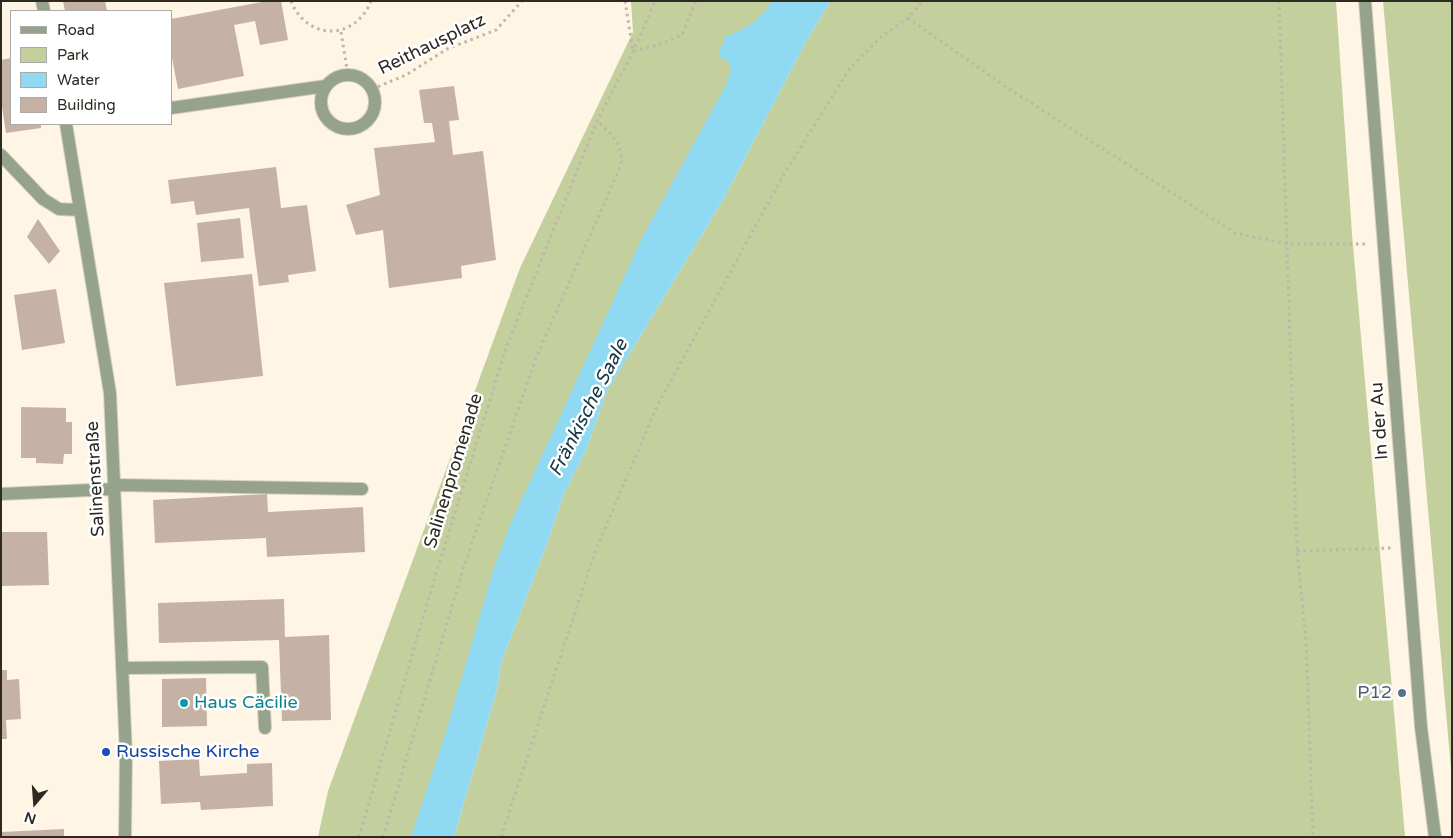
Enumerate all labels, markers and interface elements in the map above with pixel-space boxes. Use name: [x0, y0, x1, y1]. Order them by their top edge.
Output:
legend: [10, 10, 172, 125]
street label: Reithausplatz: [375, 10, 489, 80]
text: Road: [57, 21, 95, 39]
text: Park: [57, 46, 89, 64]
text: Water: [57, 71, 100, 89]
text: Building: [57, 96, 116, 114]
water label: Fränkische Saale: [545, 336, 633, 480]
street label: In der Au: [1367, 381, 1393, 461]
street label: Salinenpromenade: [420, 391, 488, 551]
street label: Salinenstraße: [82, 421, 110, 537]
place label: P12: [1357, 682, 1392, 704]
marker: P12: [1396, 687, 1408, 699]
place label: Haus Cäcilie: [194, 692, 298, 714]
marker: Haus Cäcilie: [178, 697, 190, 709]
place label: Russische Kirche: [116, 741, 260, 763]
marker: Russische Kirche: [100, 746, 112, 758]
north arrow: [10, 778, 60, 828]
text: N: [22, 808, 38, 828]

